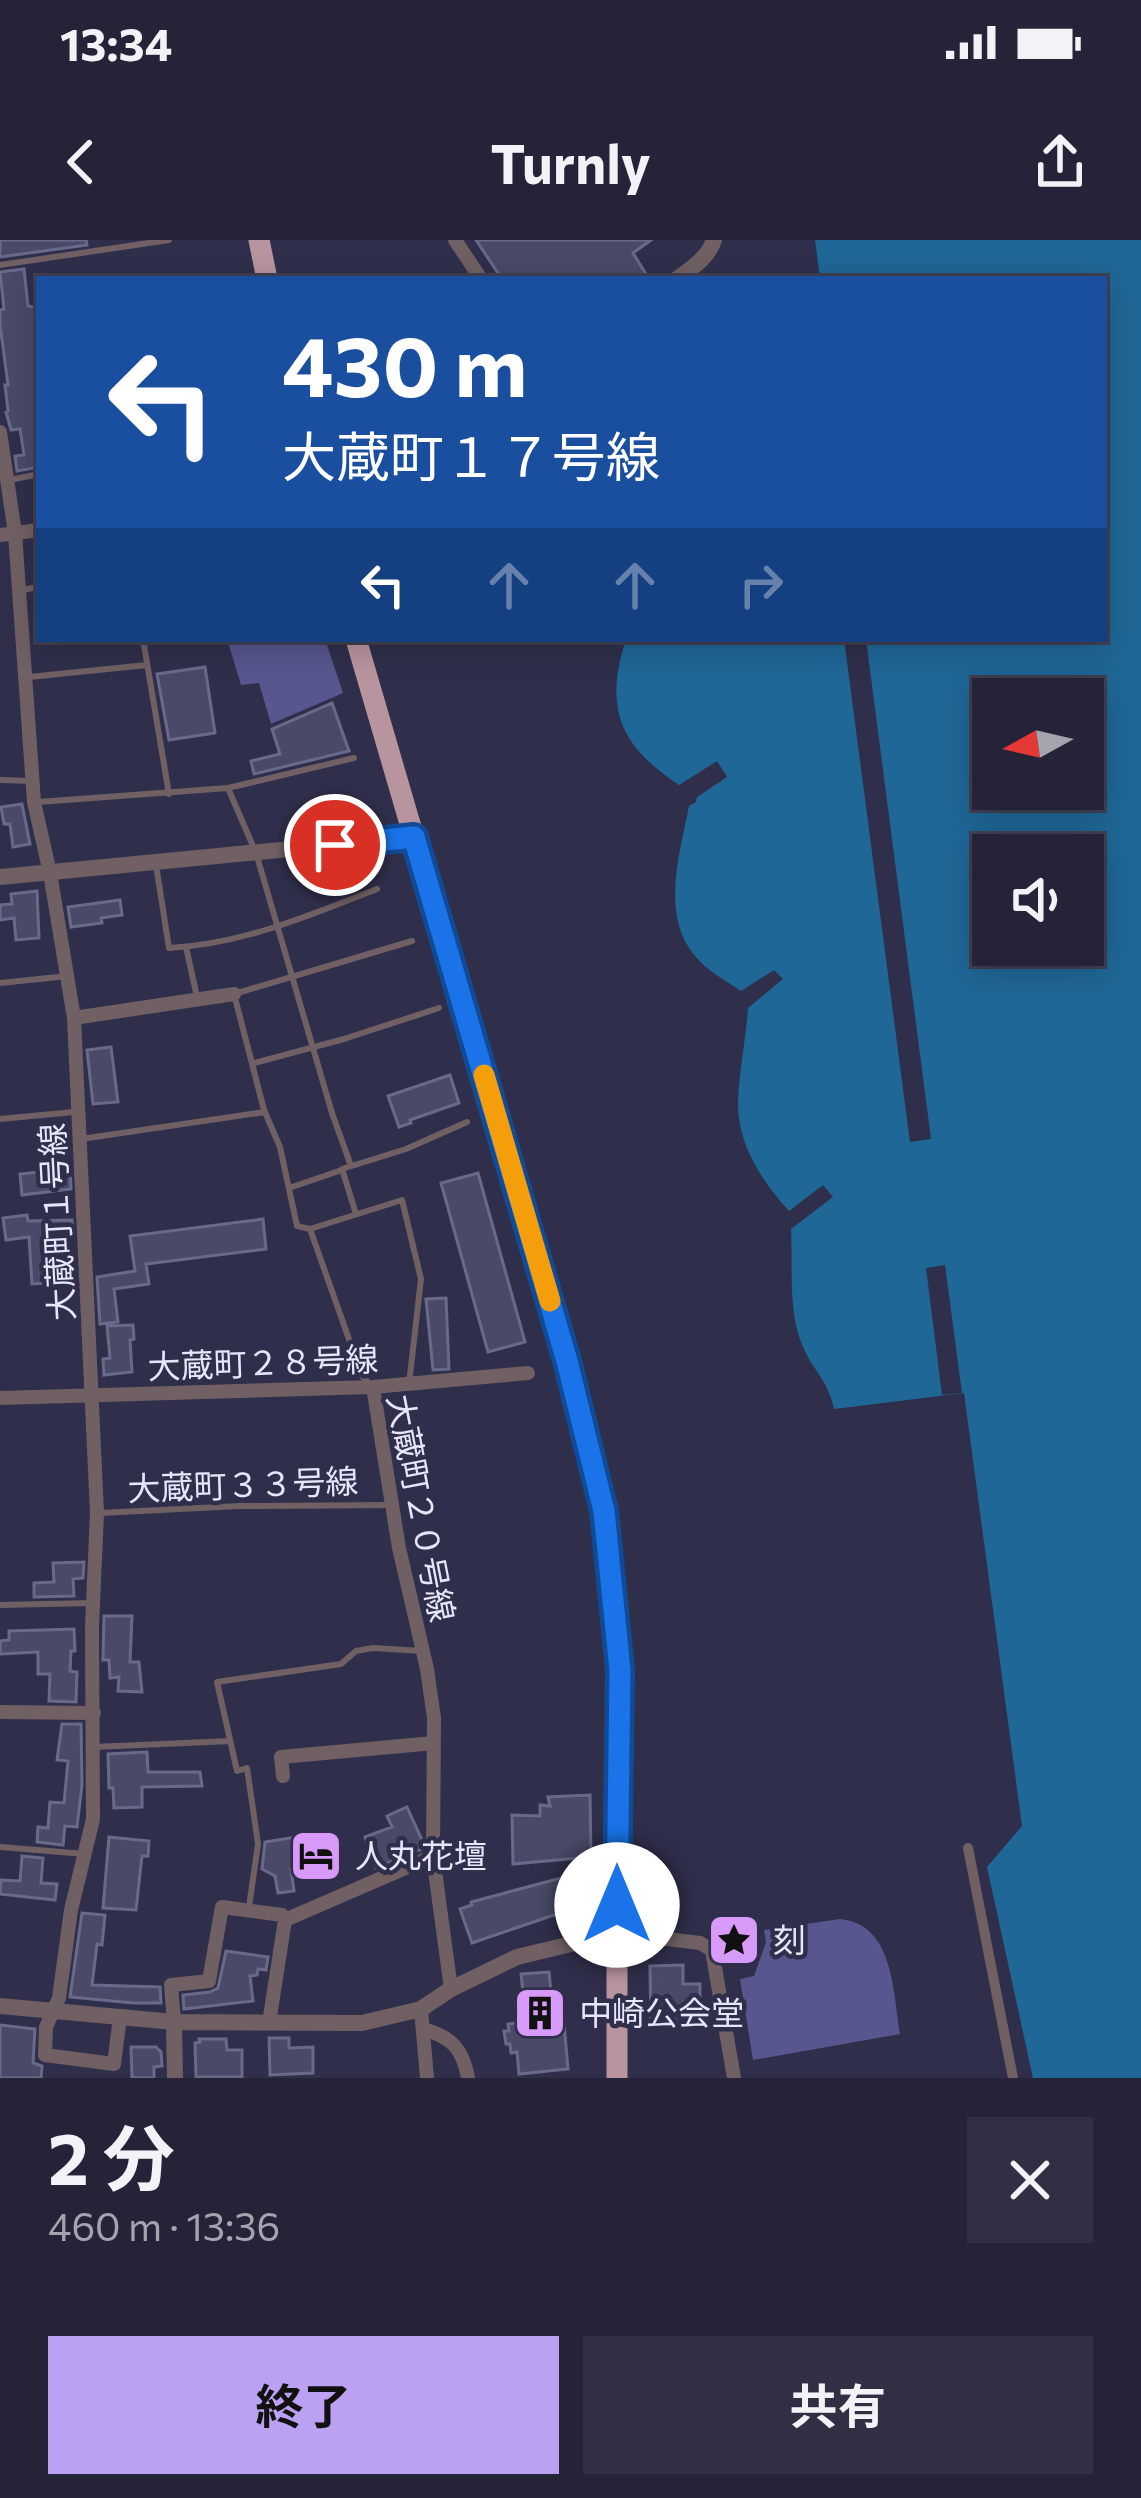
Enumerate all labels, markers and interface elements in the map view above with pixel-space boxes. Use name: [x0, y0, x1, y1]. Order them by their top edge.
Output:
text: 13:34: [60, 15, 172, 70]
icon: back: [48, 129, 114, 195]
text: Turnly: [490, 129, 651, 195]
icon: share: [1027, 129, 1093, 195]
text: 430 m: [282, 312, 528, 414]
icon: left: [84, 324, 240, 480]
text: 大蔵町１７号線: [282, 422, 660, 488]
icon: left: [350, 552, 416, 618]
icon: ahead: [476, 552, 542, 618]
icon: ahead: [602, 552, 668, 618]
icon: right: [728, 552, 794, 618]
north arrow: [972, 678, 1104, 810]
map controls: [972, 678, 1104, 966]
pin: [284, 794, 386, 896]
icon: arrive: [302, 812, 368, 878]
button: sound: [972, 834, 1104, 966]
street label: 大蔵町１号線: [30, 1122, 81, 1322]
street label: 大蔵町２８号線: [147, 1337, 379, 1386]
street label: 大蔵町２０号線: [380, 1390, 465, 1625]
street label: 大蔵町３３号線: [127, 1459, 359, 1508]
hotel icon: 人丸花壇: [288, 1828, 344, 1884]
place label: 人丸花壇: [355, 1834, 487, 1875]
position arrow: [554, 1842, 680, 1968]
place icon: 刻: [706, 1912, 762, 1968]
place label: 刻: [773, 1918, 806, 1959]
building icon: 中崎公会堂: [512, 1985, 568, 2041]
place label: 中崎公会堂: [579, 1991, 744, 2032]
text: 2 分: [48, 2112, 175, 2200]
button: close: [967, 2117, 1093, 2243]
text: 460 m · 13:36: [48, 2201, 280, 2249]
button: 終了: [48, 2336, 559, 2474]
button: 共有: [583, 2336, 1093, 2474]

